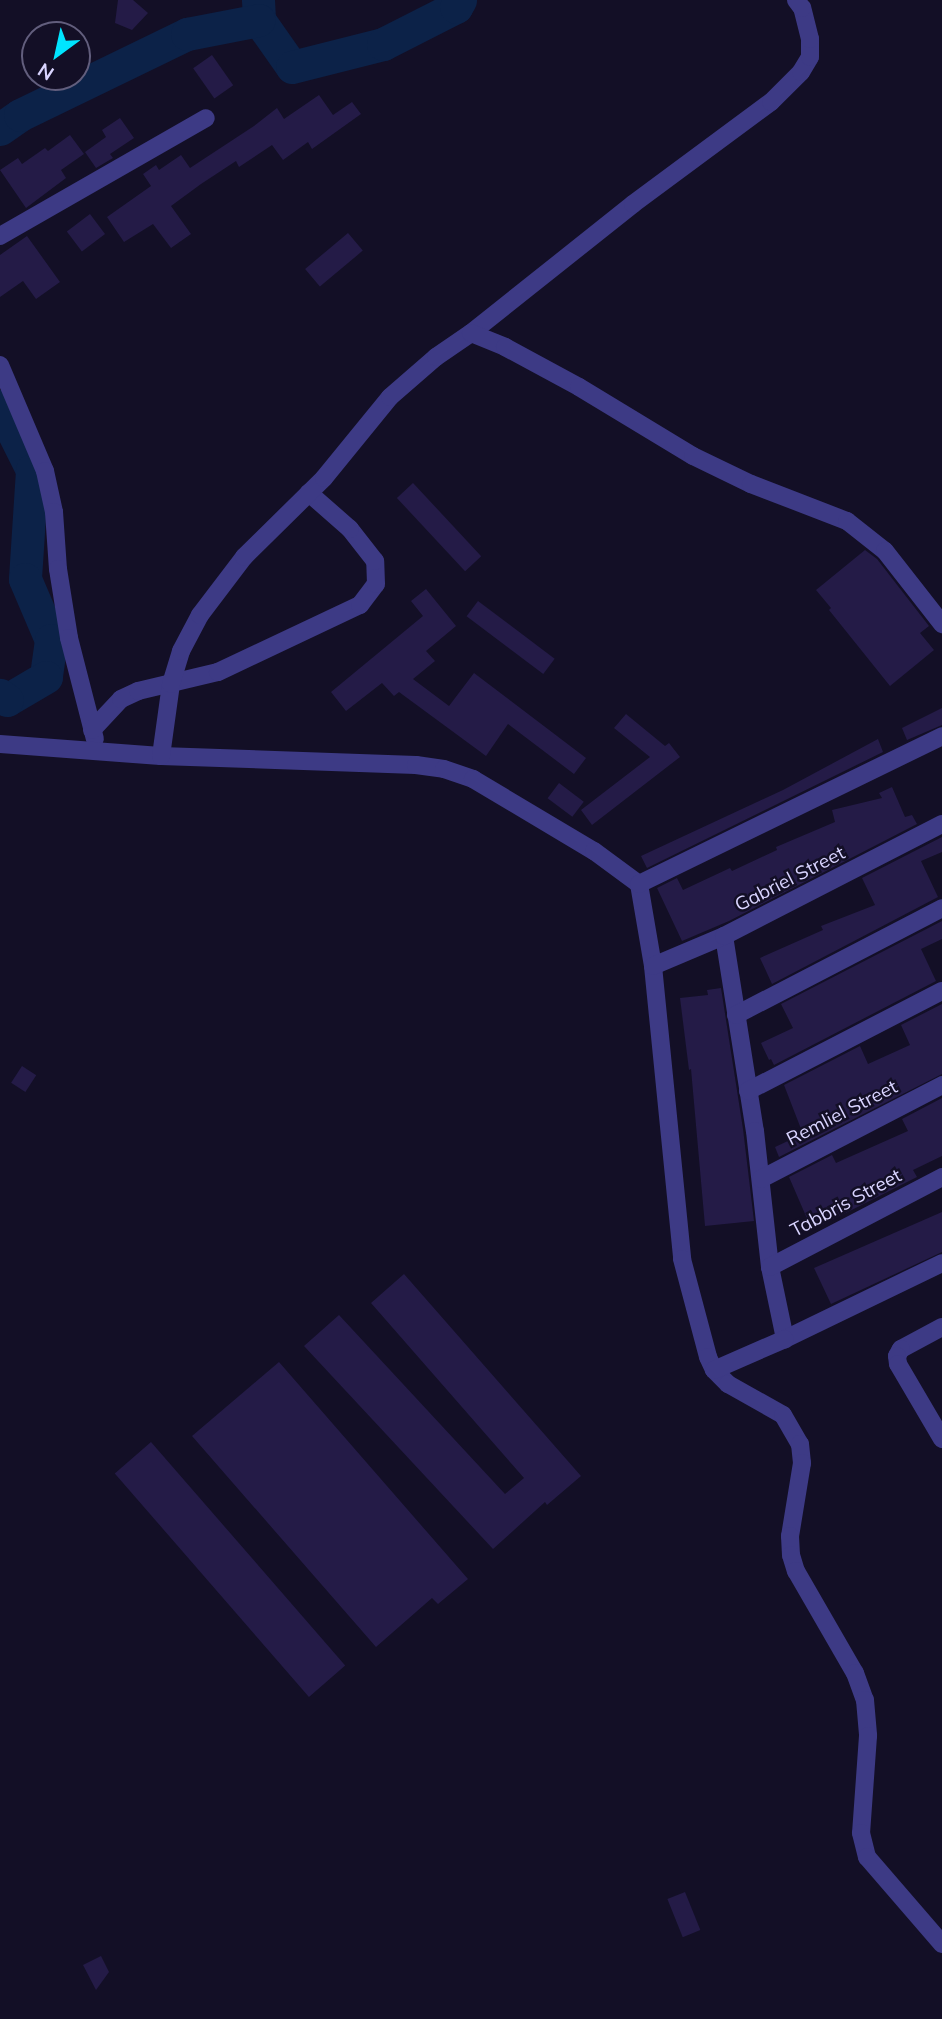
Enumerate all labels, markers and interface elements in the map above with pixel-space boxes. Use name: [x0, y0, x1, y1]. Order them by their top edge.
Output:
north arrow: [21, 21, 91, 91]
text: N: [33, 58, 58, 86]
street label: Gabriel Street: [731, 841, 849, 917]
street label: Remliel Street: [783, 1075, 901, 1151]
street label: Tabbris Street: [787, 1164, 905, 1242]

